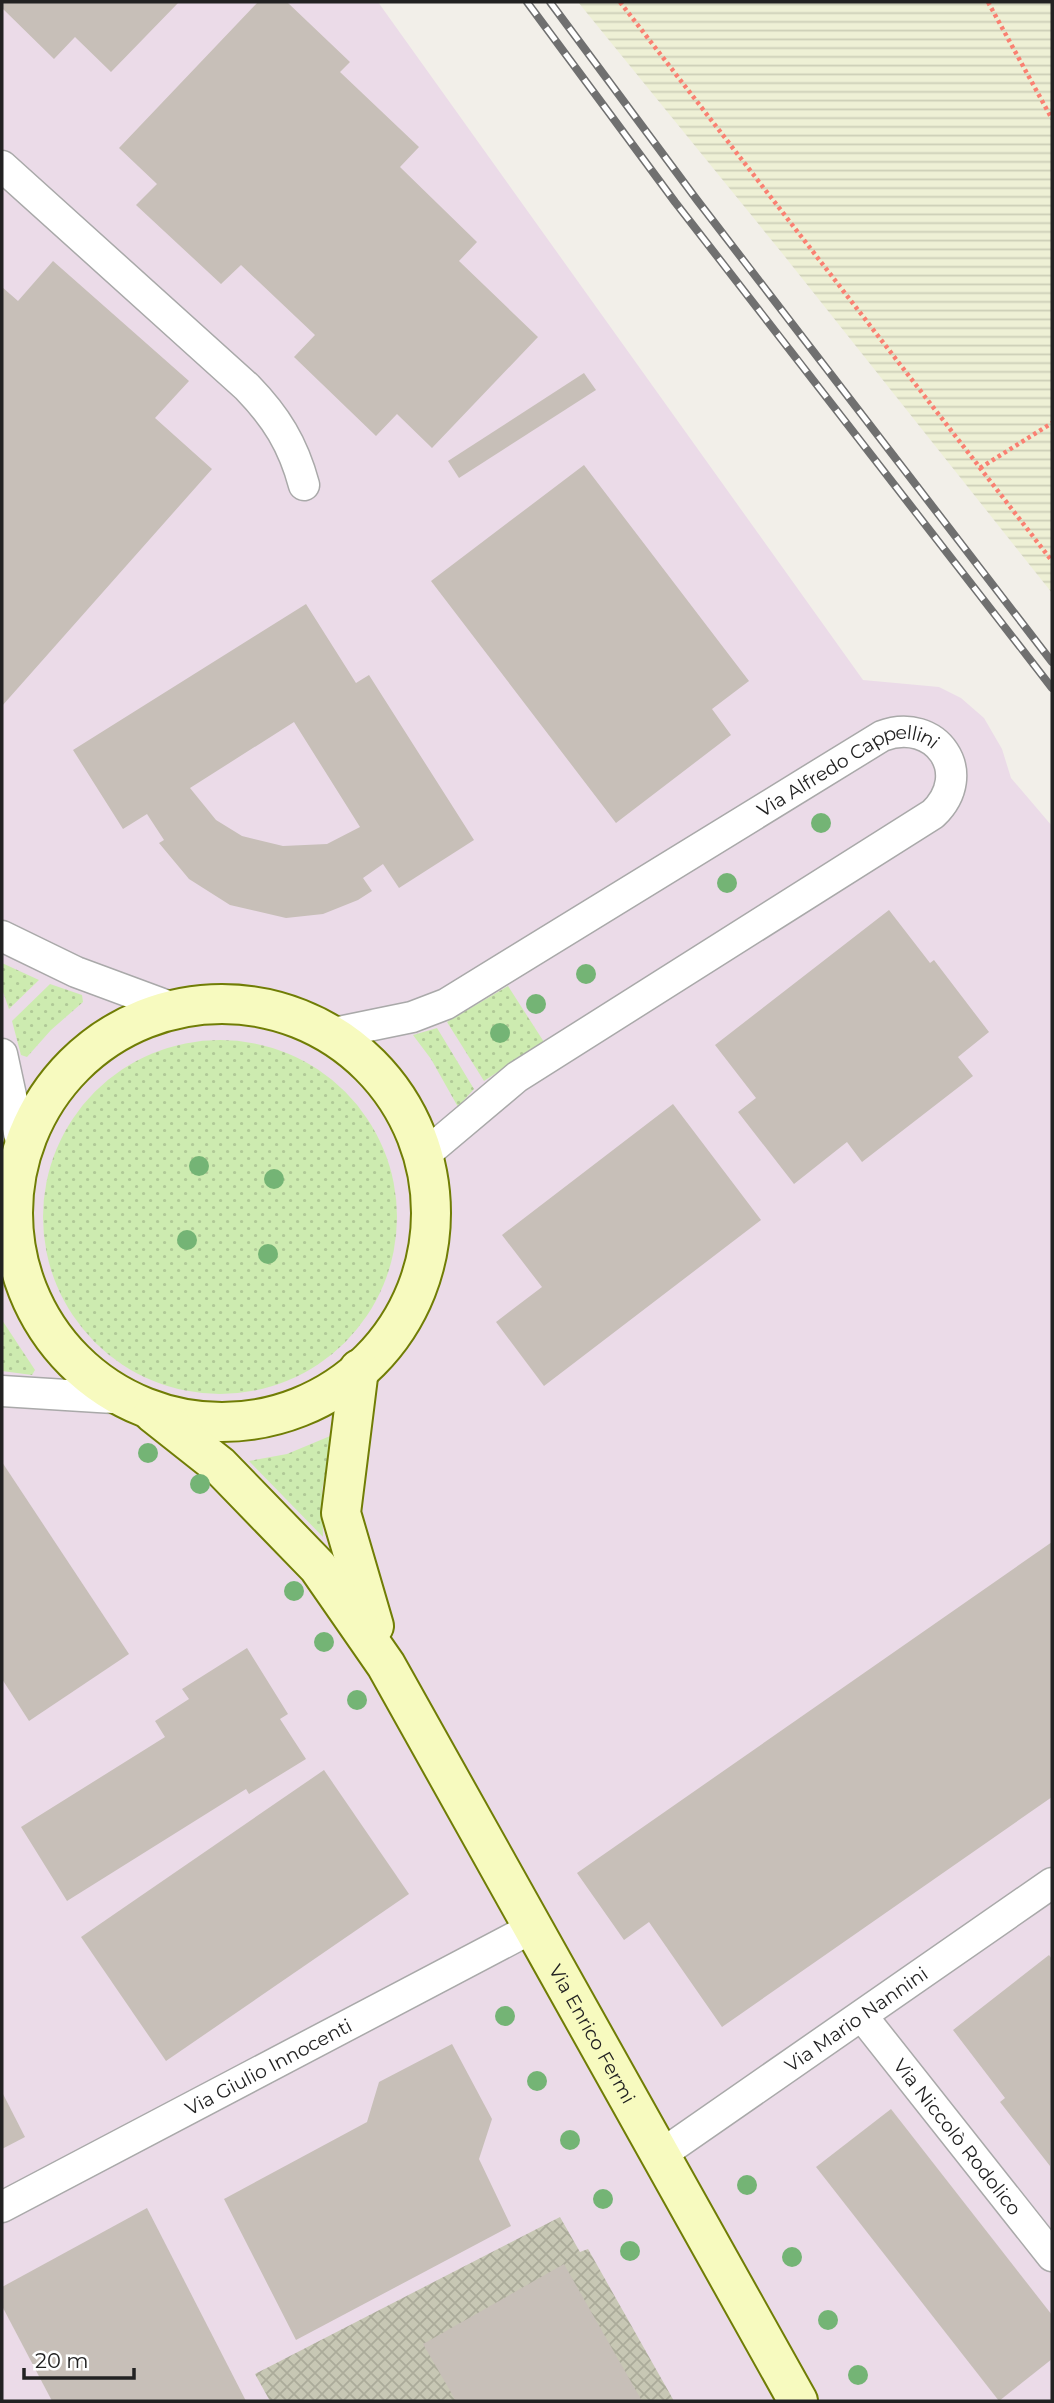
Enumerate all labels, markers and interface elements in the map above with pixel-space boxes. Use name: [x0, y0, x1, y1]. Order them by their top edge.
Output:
street label: Via Alfredo Cappellini: [753, 721, 944, 822]
street label: Via Enrico Fermi: [544, 1960, 640, 2108]
street label: Via Mario Nannini: [781, 1962, 932, 2077]
street label: Via Giulio Innocenti: [181, 2014, 356, 2121]
street label: Via Niccolò Rodolico: [888, 2054, 1026, 2220]
scale bar: [24, 2336, 135, 2380]
text: 20 m: [35, 2348, 89, 2373]

